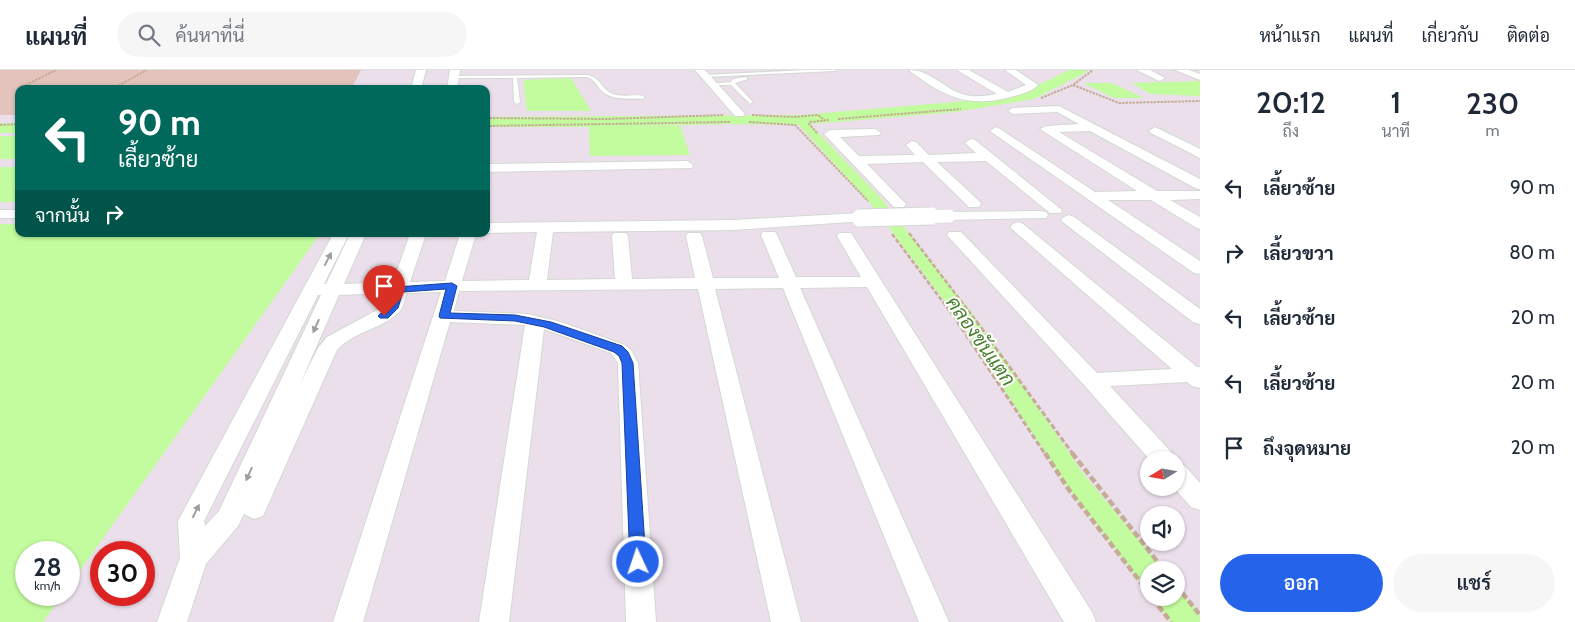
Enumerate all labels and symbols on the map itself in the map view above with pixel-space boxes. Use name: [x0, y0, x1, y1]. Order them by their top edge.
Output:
one-way arrow: [324, 251, 332, 266]
pin: [363, 265, 405, 316]
water label: คลองขันแตก: [941, 291, 1021, 391]
one-way arrow: [312, 319, 320, 333]
north arrow: [1140, 451, 1185, 496]
one-way arrow: [245, 467, 253, 481]
one-way arrow: [192, 504, 200, 518]
position arrow: [611, 535, 663, 587]
speed limit sign: 30: [90, 541, 155, 606]

